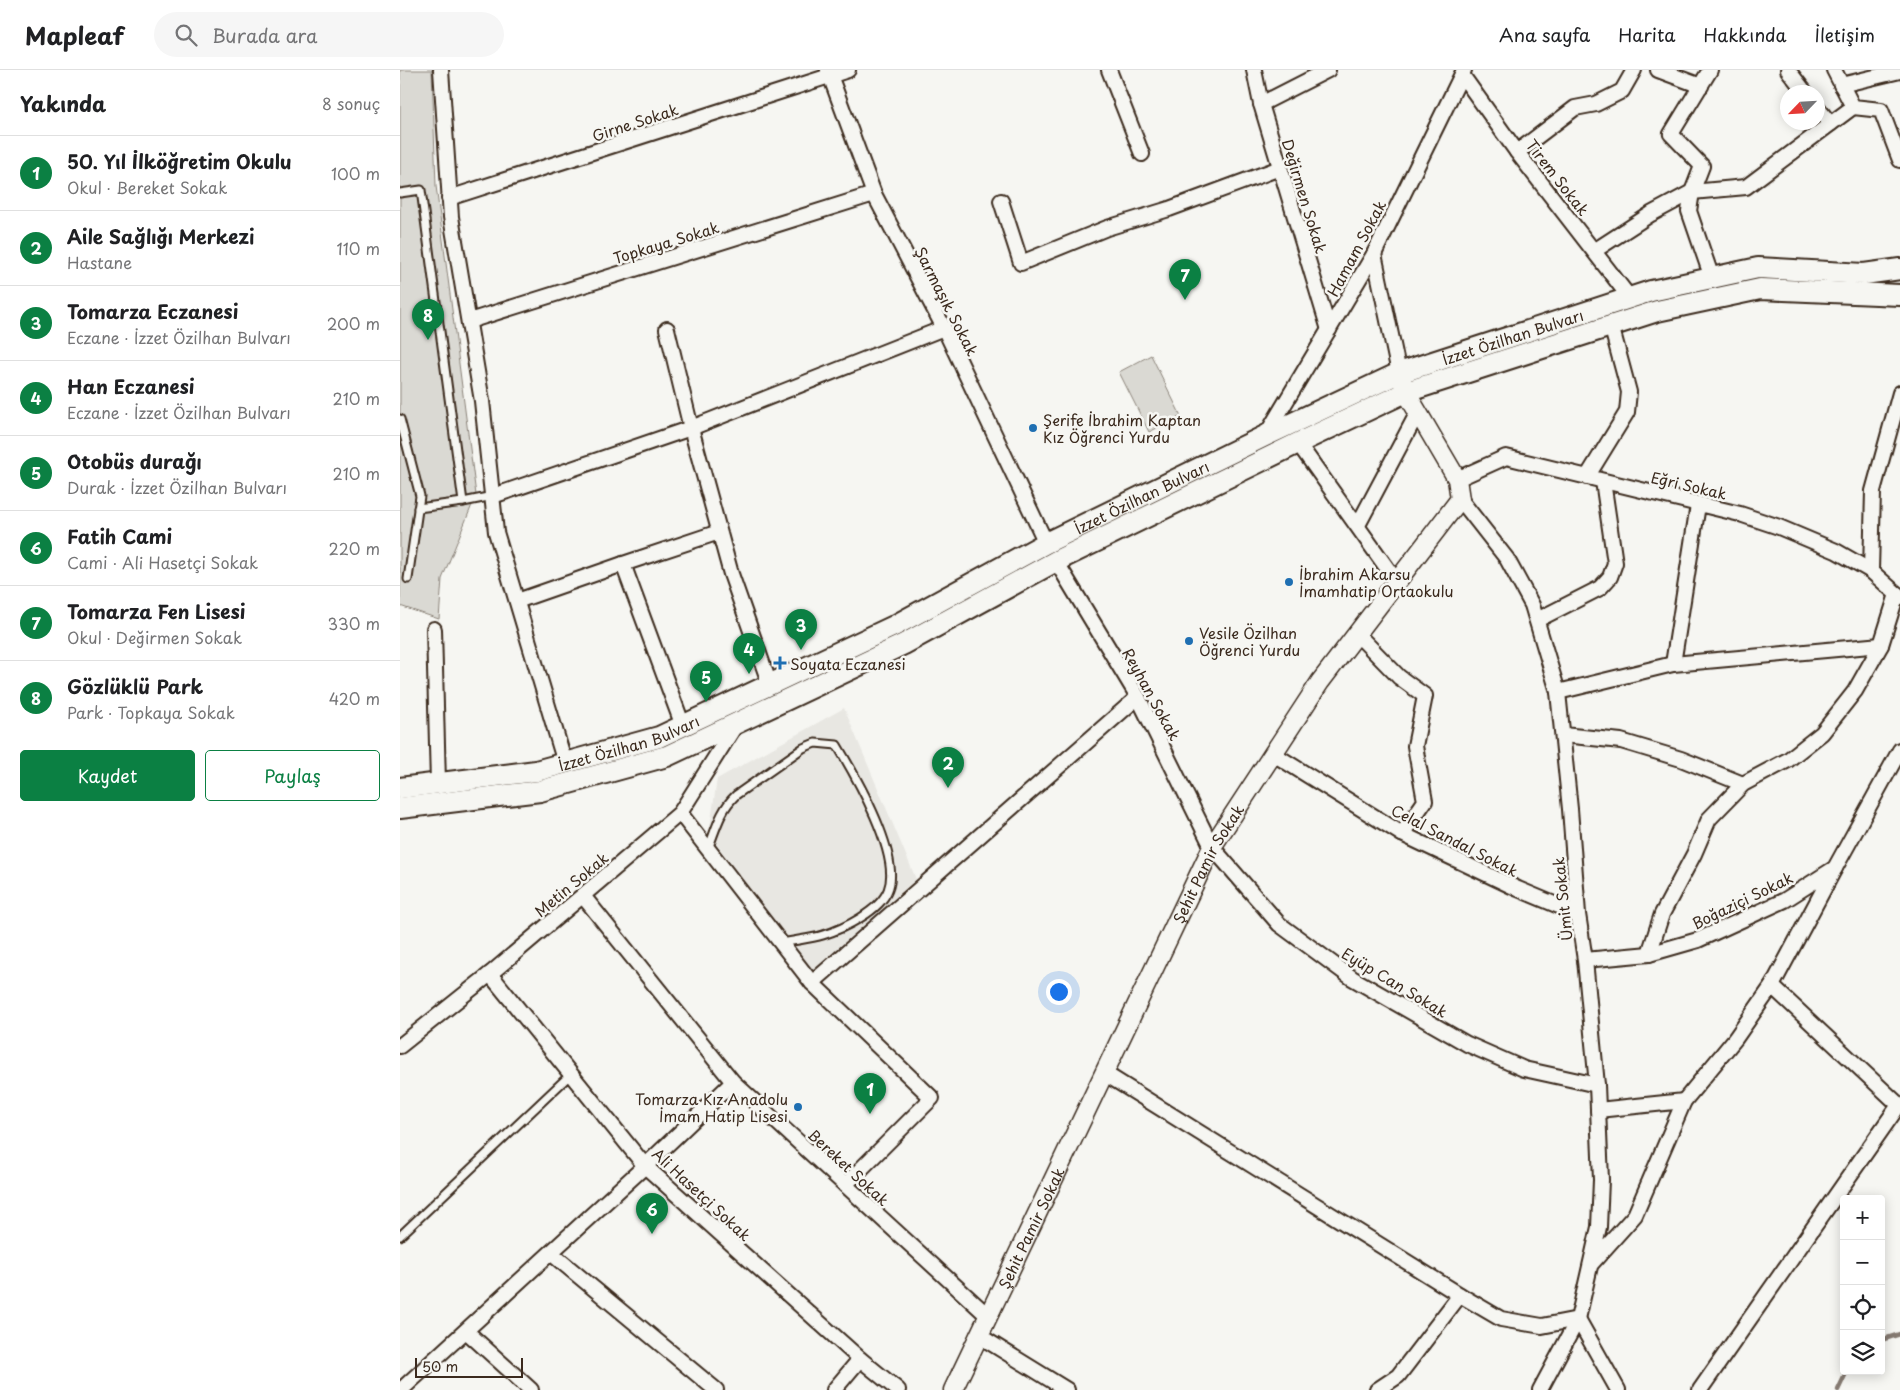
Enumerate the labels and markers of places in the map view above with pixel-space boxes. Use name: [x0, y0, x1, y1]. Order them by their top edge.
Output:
pin: 7: [1169, 259, 1201, 300]
pin: 8: [412, 299, 444, 340]
place label: Şerife İbrahim Kaptan Kız Öğrenci Yurdu: [1043, 408, 1201, 448]
marker: Şerife İbrahim Kaptan Kız Öğrenci Yurdu: [1027, 422, 1039, 434]
place label: İbrahim Akarsu İmamhatip Ortaokulu: [1299, 562, 1453, 602]
marker: İbrahim Akarsu İmamhatip Ortaokulu: [1283, 576, 1295, 588]
pin: 3: [785, 609, 817, 650]
place label: Vesile Özilhan Öğrenci Yurdu: [1199, 621, 1300, 661]
pin: 4: [733, 633, 765, 674]
marker: Vesile Özilhan Öğrenci Yurdu: [1183, 635, 1195, 647]
place label: Soyata Eczanesi: [790, 652, 906, 675]
marker: Soyata Eczanesi: [774, 657, 786, 669]
pin: 5: [690, 661, 722, 702]
pin: 2: [932, 747, 964, 788]
pin: 1: [854, 1073, 886, 1114]
place label: Tomarza Kız Anadolu İmam Hatip Lisesi: [635, 1087, 788, 1127]
marker: Tomarza Kız Anadolu İmam Hatip Lisesi: [792, 1101, 804, 1113]
pin: 6: [636, 1193, 668, 1234]

